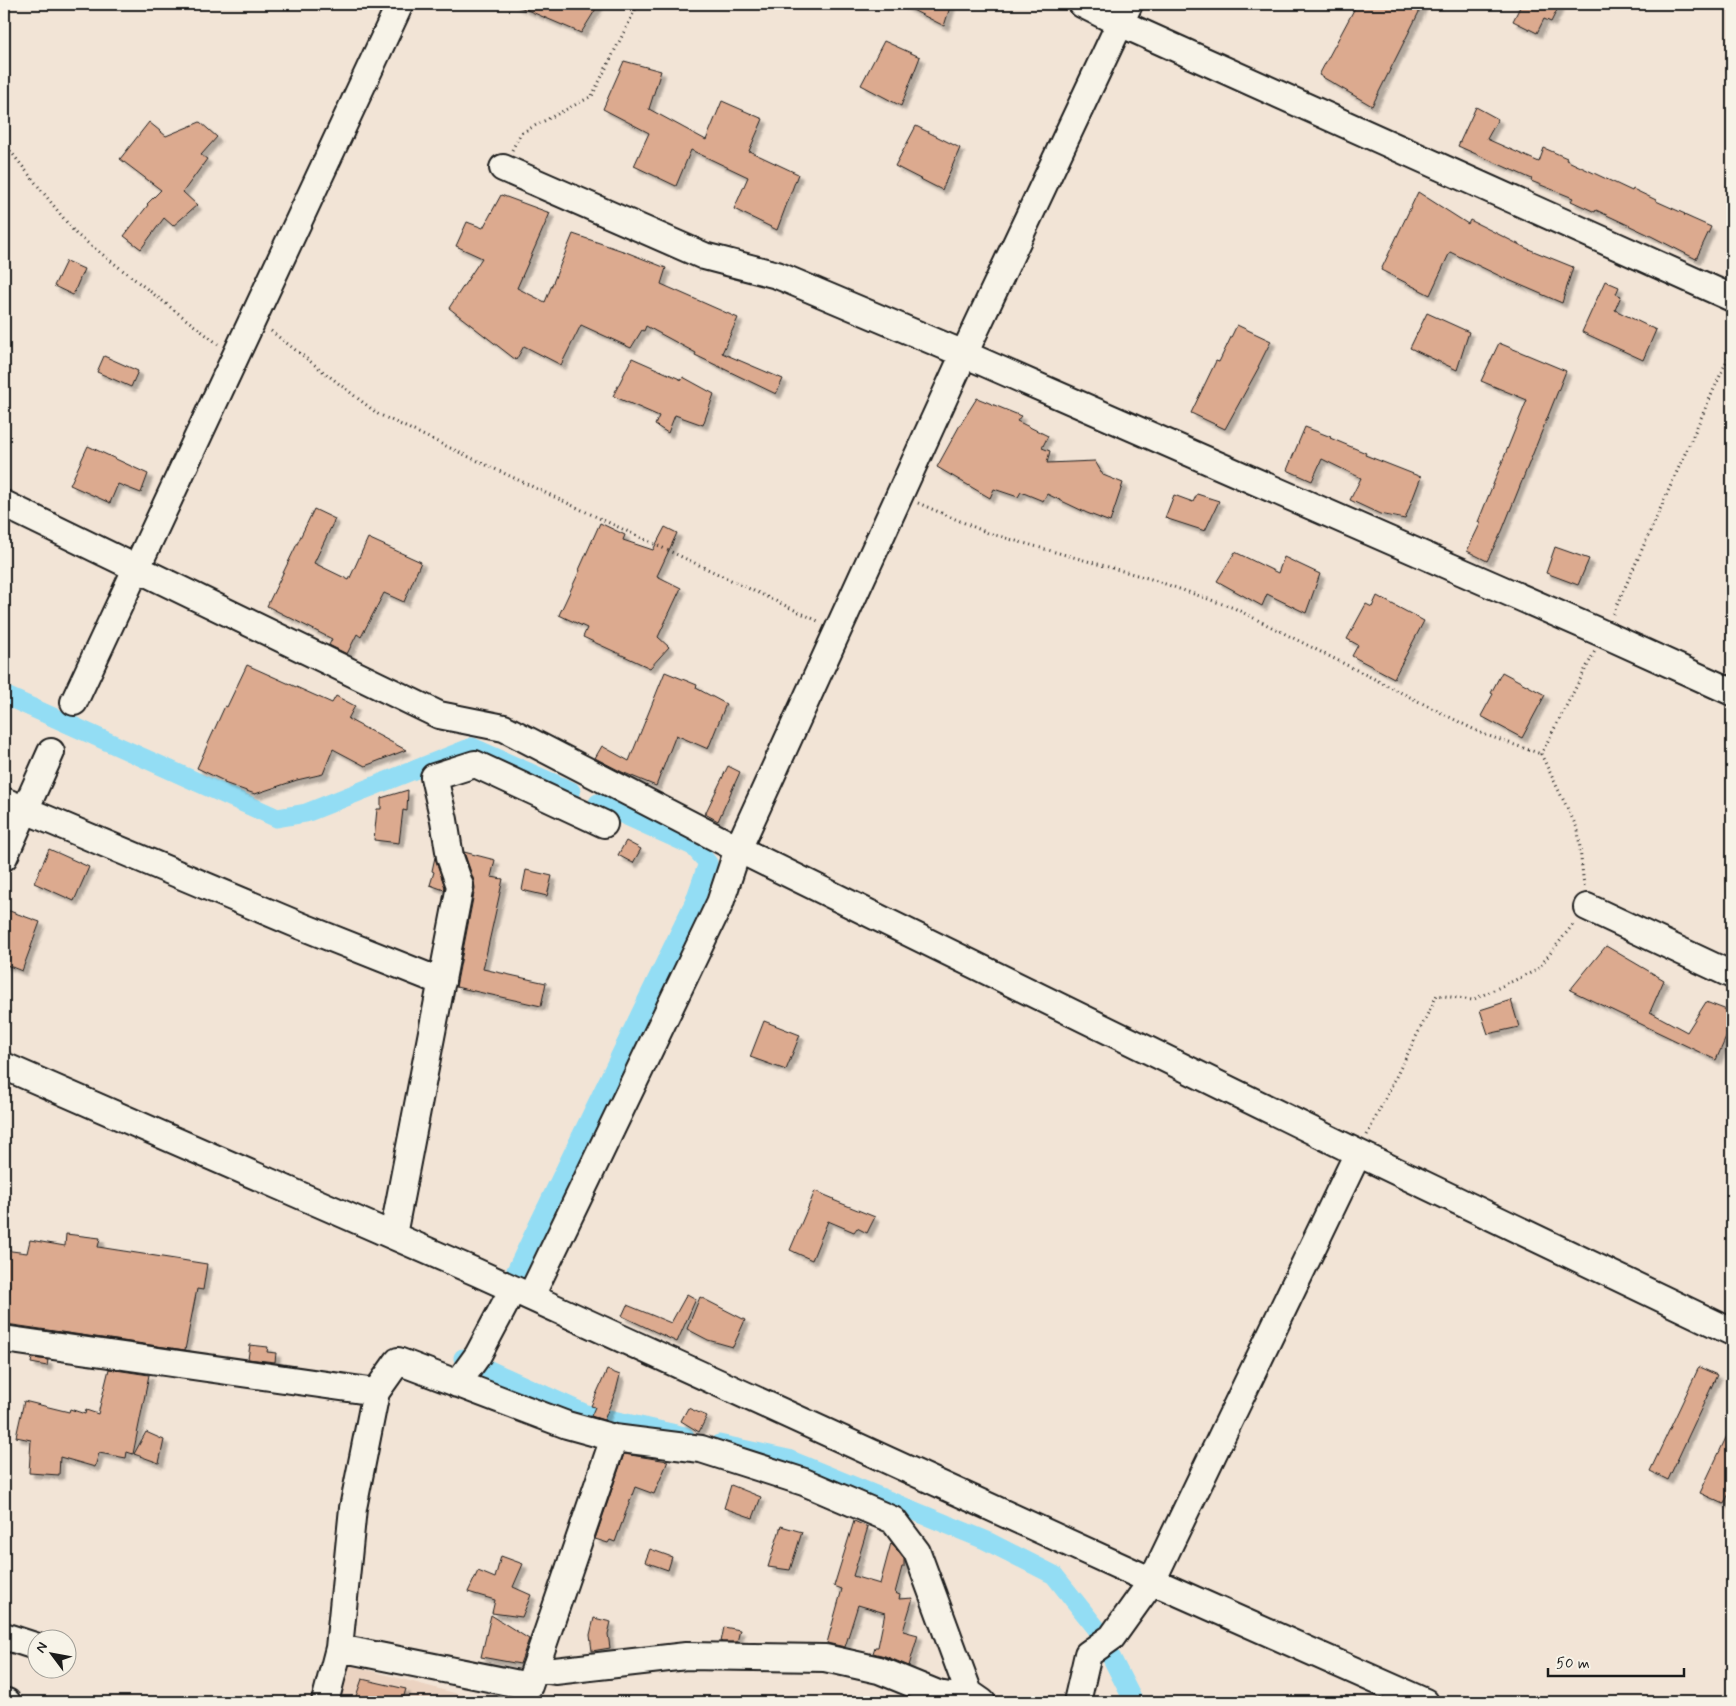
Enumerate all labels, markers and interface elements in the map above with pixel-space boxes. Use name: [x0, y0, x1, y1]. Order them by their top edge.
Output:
north arrow: [28, 1628, 78, 1678]
text: N: [32, 1639, 52, 1656]
scale bar: [1548, 1646, 1685, 1678]
text: 50 m: [1556, 1654, 1590, 1674]

